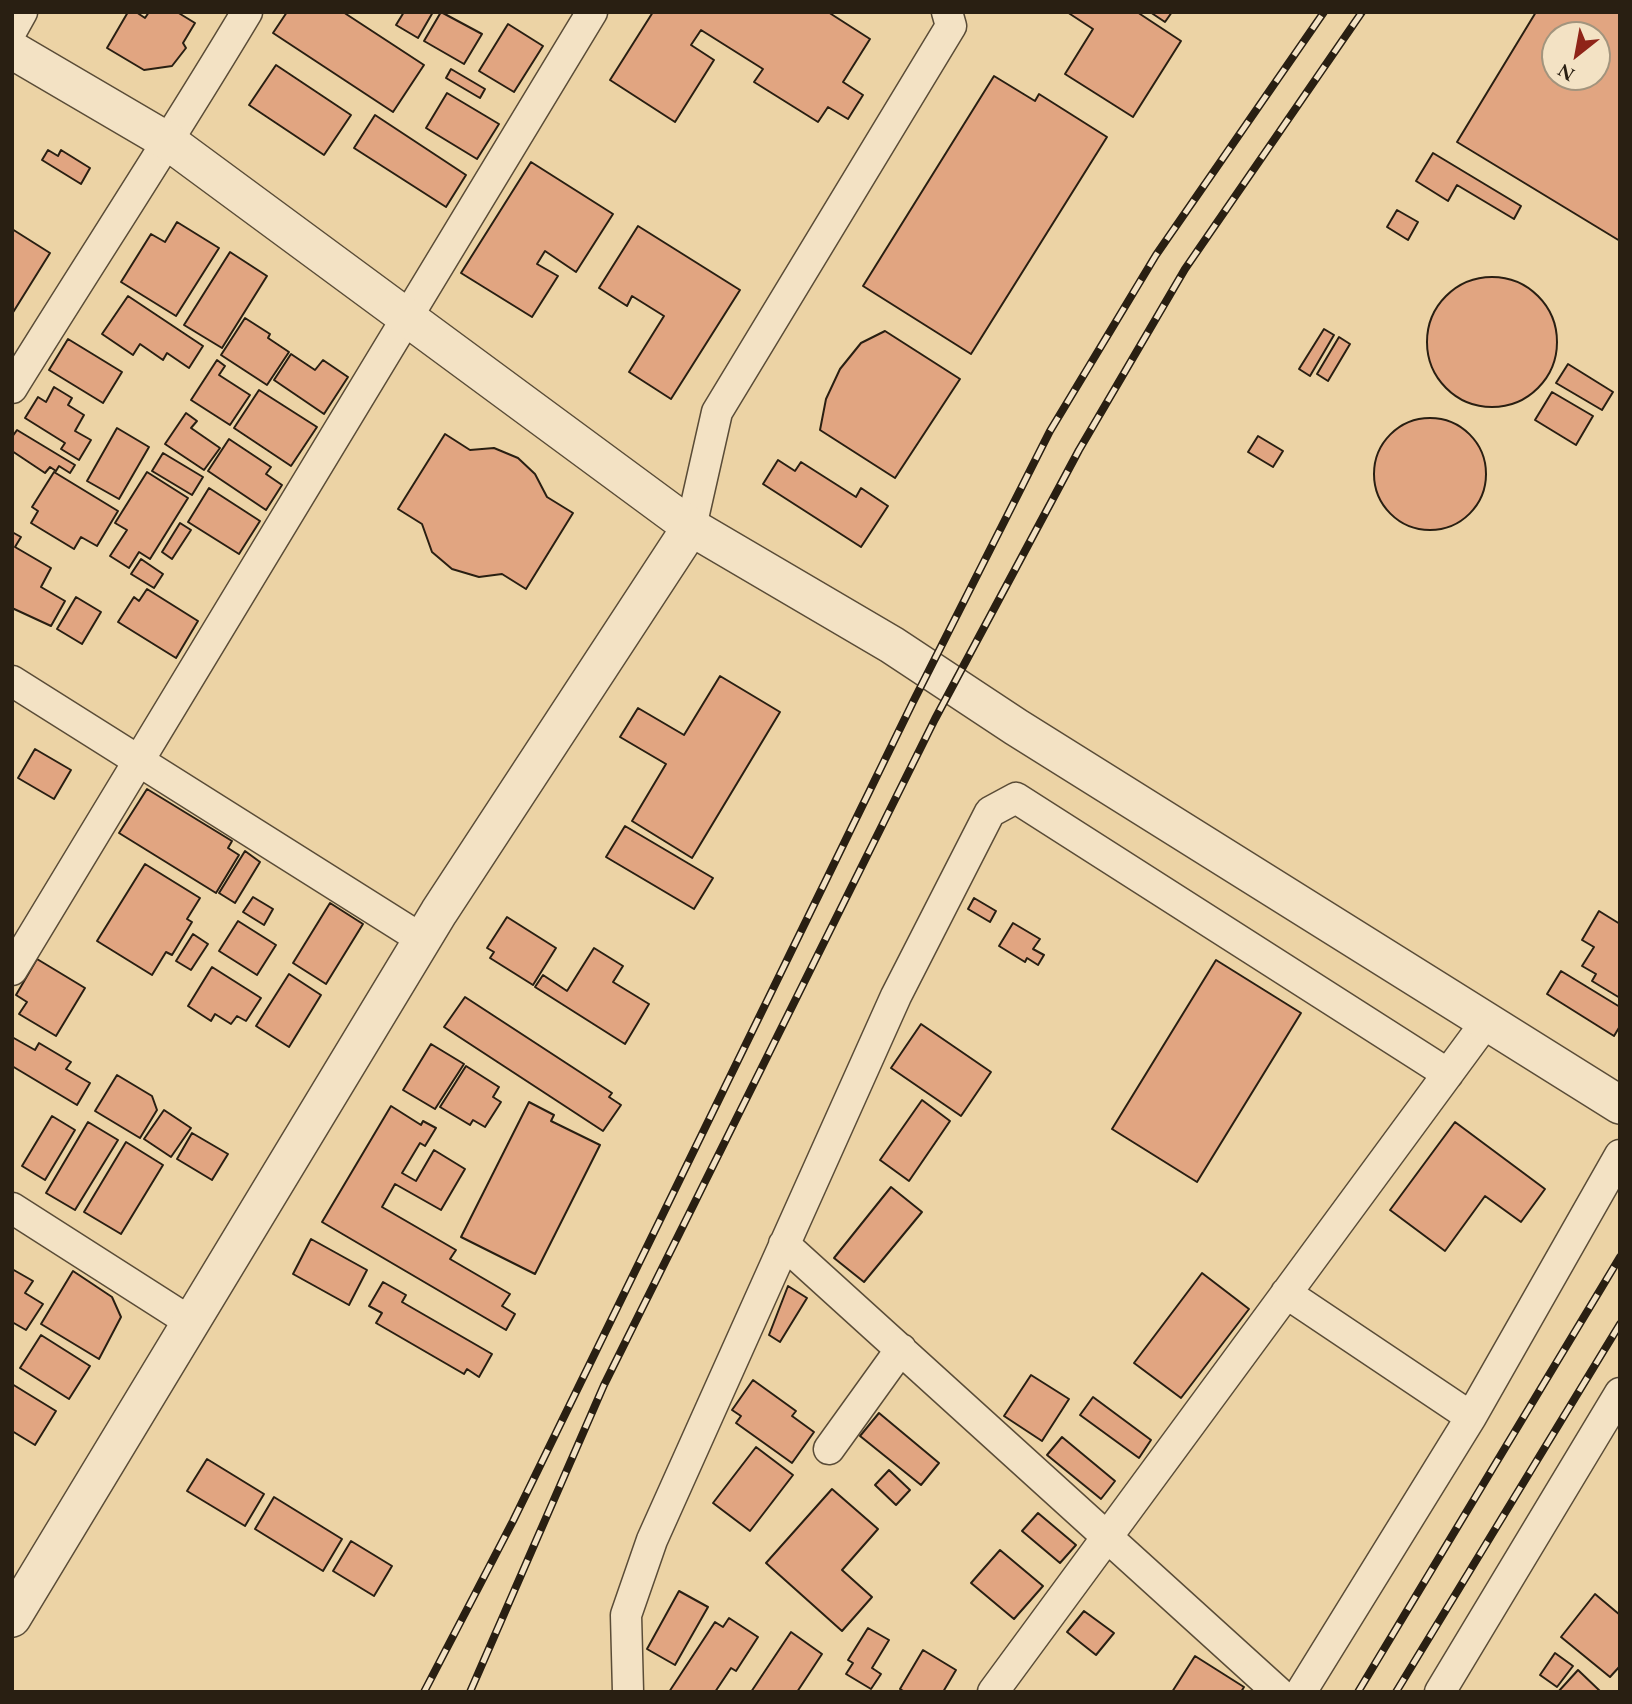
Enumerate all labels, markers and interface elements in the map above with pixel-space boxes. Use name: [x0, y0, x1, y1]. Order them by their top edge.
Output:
north arrow: [1541, 21, 1611, 91]
text: N: [1553, 58, 1579, 87]

